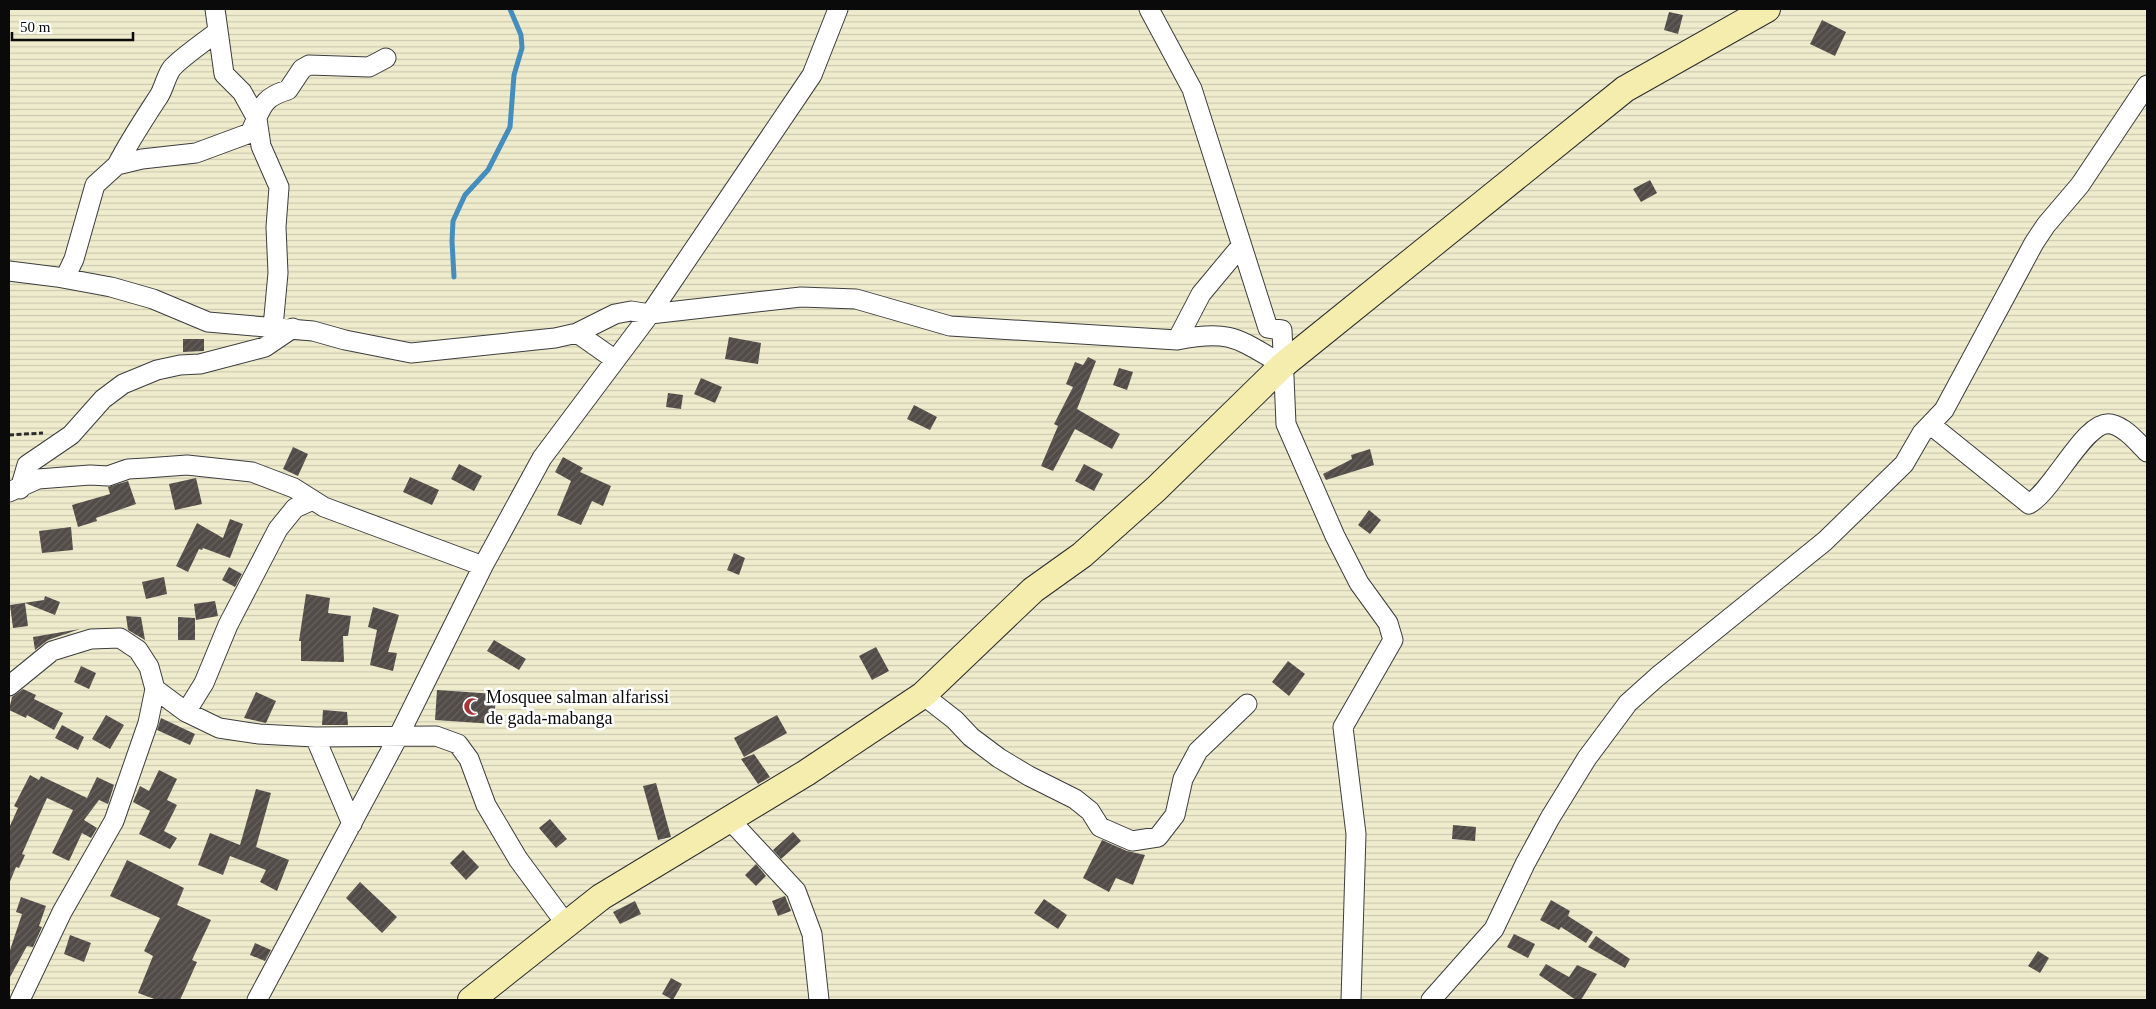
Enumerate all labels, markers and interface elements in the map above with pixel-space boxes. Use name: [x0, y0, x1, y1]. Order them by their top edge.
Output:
scale bar: [12, 10, 134, 42]
text: 50 m: [20, 19, 51, 35]
place label: Mosquee salman alfarissi de gada-mabanga: [486, 687, 669, 728]
mosque icon: Mosquee salman alfarissi de gada-mabanga: [462, 697, 482, 717]

